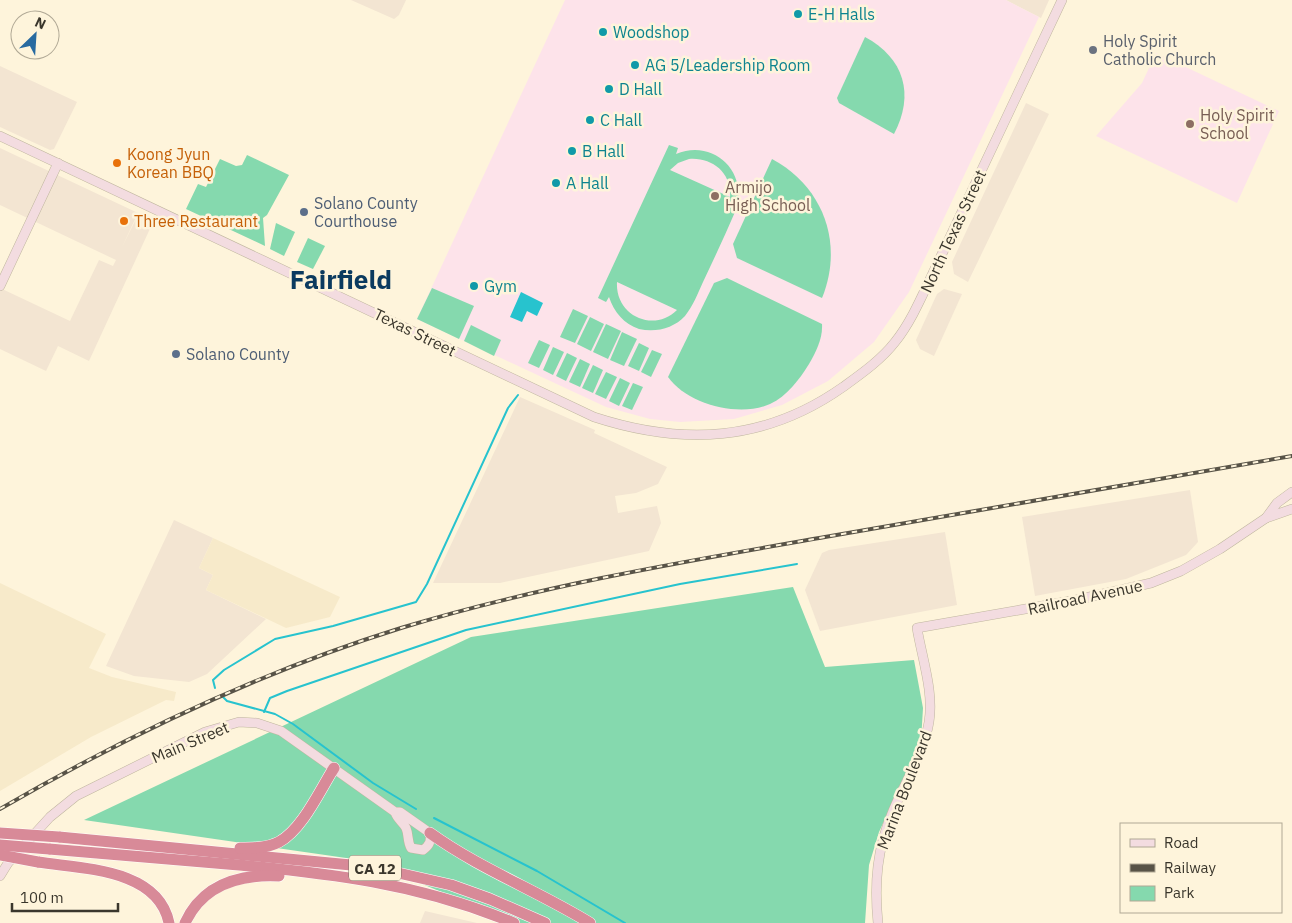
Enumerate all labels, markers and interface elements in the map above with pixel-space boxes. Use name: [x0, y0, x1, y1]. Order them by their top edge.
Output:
place label: E-H Halls: [808, 4, 875, 24]
marker: E-H Halls: [792, 8, 804, 20]
north arrow: [10, 10, 60, 60]
text: N: [32, 13, 49, 34]
place label: Woodshop: [613, 22, 689, 42]
marker: Woodshop: [597, 26, 609, 38]
place label: Holy Spirit Catholic Church: [1103, 31, 1216, 69]
marker: Holy Spirit Catholic Church: [1087, 44, 1099, 56]
place label: AG 5/Leadership Room: [645, 55, 811, 75]
marker: AG 5/Leadership Room: [629, 59, 641, 71]
place label: D Hall: [619, 79, 662, 99]
marker: D Hall: [603, 83, 615, 95]
place label: Holy Spirit School: [1200, 105, 1274, 143]
place label: C Hall: [600, 110, 642, 130]
marker: C Hall: [584, 114, 596, 126]
marker: Holy Spirit School: [1184, 118, 1196, 130]
place label: B Hall: [582, 141, 625, 161]
place label: Koong Jyun Korean BBQ: [127, 144, 214, 182]
marker: B Hall: [566, 145, 578, 157]
marker: Koong Jyun Korean BBQ: [111, 157, 123, 169]
street label: North Texas Street: [916, 166, 990, 296]
place label: A Hall: [566, 173, 609, 193]
marker: A Hall: [550, 177, 562, 189]
place label: Armijo High School: [725, 177, 810, 215]
marker: Armijo High School: [709, 190, 721, 202]
place label: Solano County Courthouse: [314, 193, 418, 231]
marker: Solano County Courthouse: [298, 206, 310, 218]
place label: Three Restaurant: [134, 211, 258, 231]
marker: Three Restaurant: [118, 215, 130, 227]
district label: Fairfield: [290, 262, 392, 296]
place label: Gym: [484, 276, 517, 296]
marker: Gym: [468, 280, 480, 292]
street label: Texas Street: [371, 304, 459, 360]
place label: Solano County: [186, 344, 290, 364]
marker: Solano County: [170, 348, 182, 360]
street label: Railroad Avenue: [1026, 575, 1144, 619]
street label: Main Street: [148, 717, 232, 767]
street label: Marina Boulevard: [872, 728, 936, 852]
legend: [1120, 823, 1282, 913]
text: Road: [1164, 833, 1199, 852]
road number: CA 12: [349, 856, 401, 880]
text: Railway: [1164, 858, 1217, 877]
scale bar: [12, 880, 119, 912]
text: Park: [1164, 883, 1194, 902]
text: 100 m: [20, 888, 64, 907]

